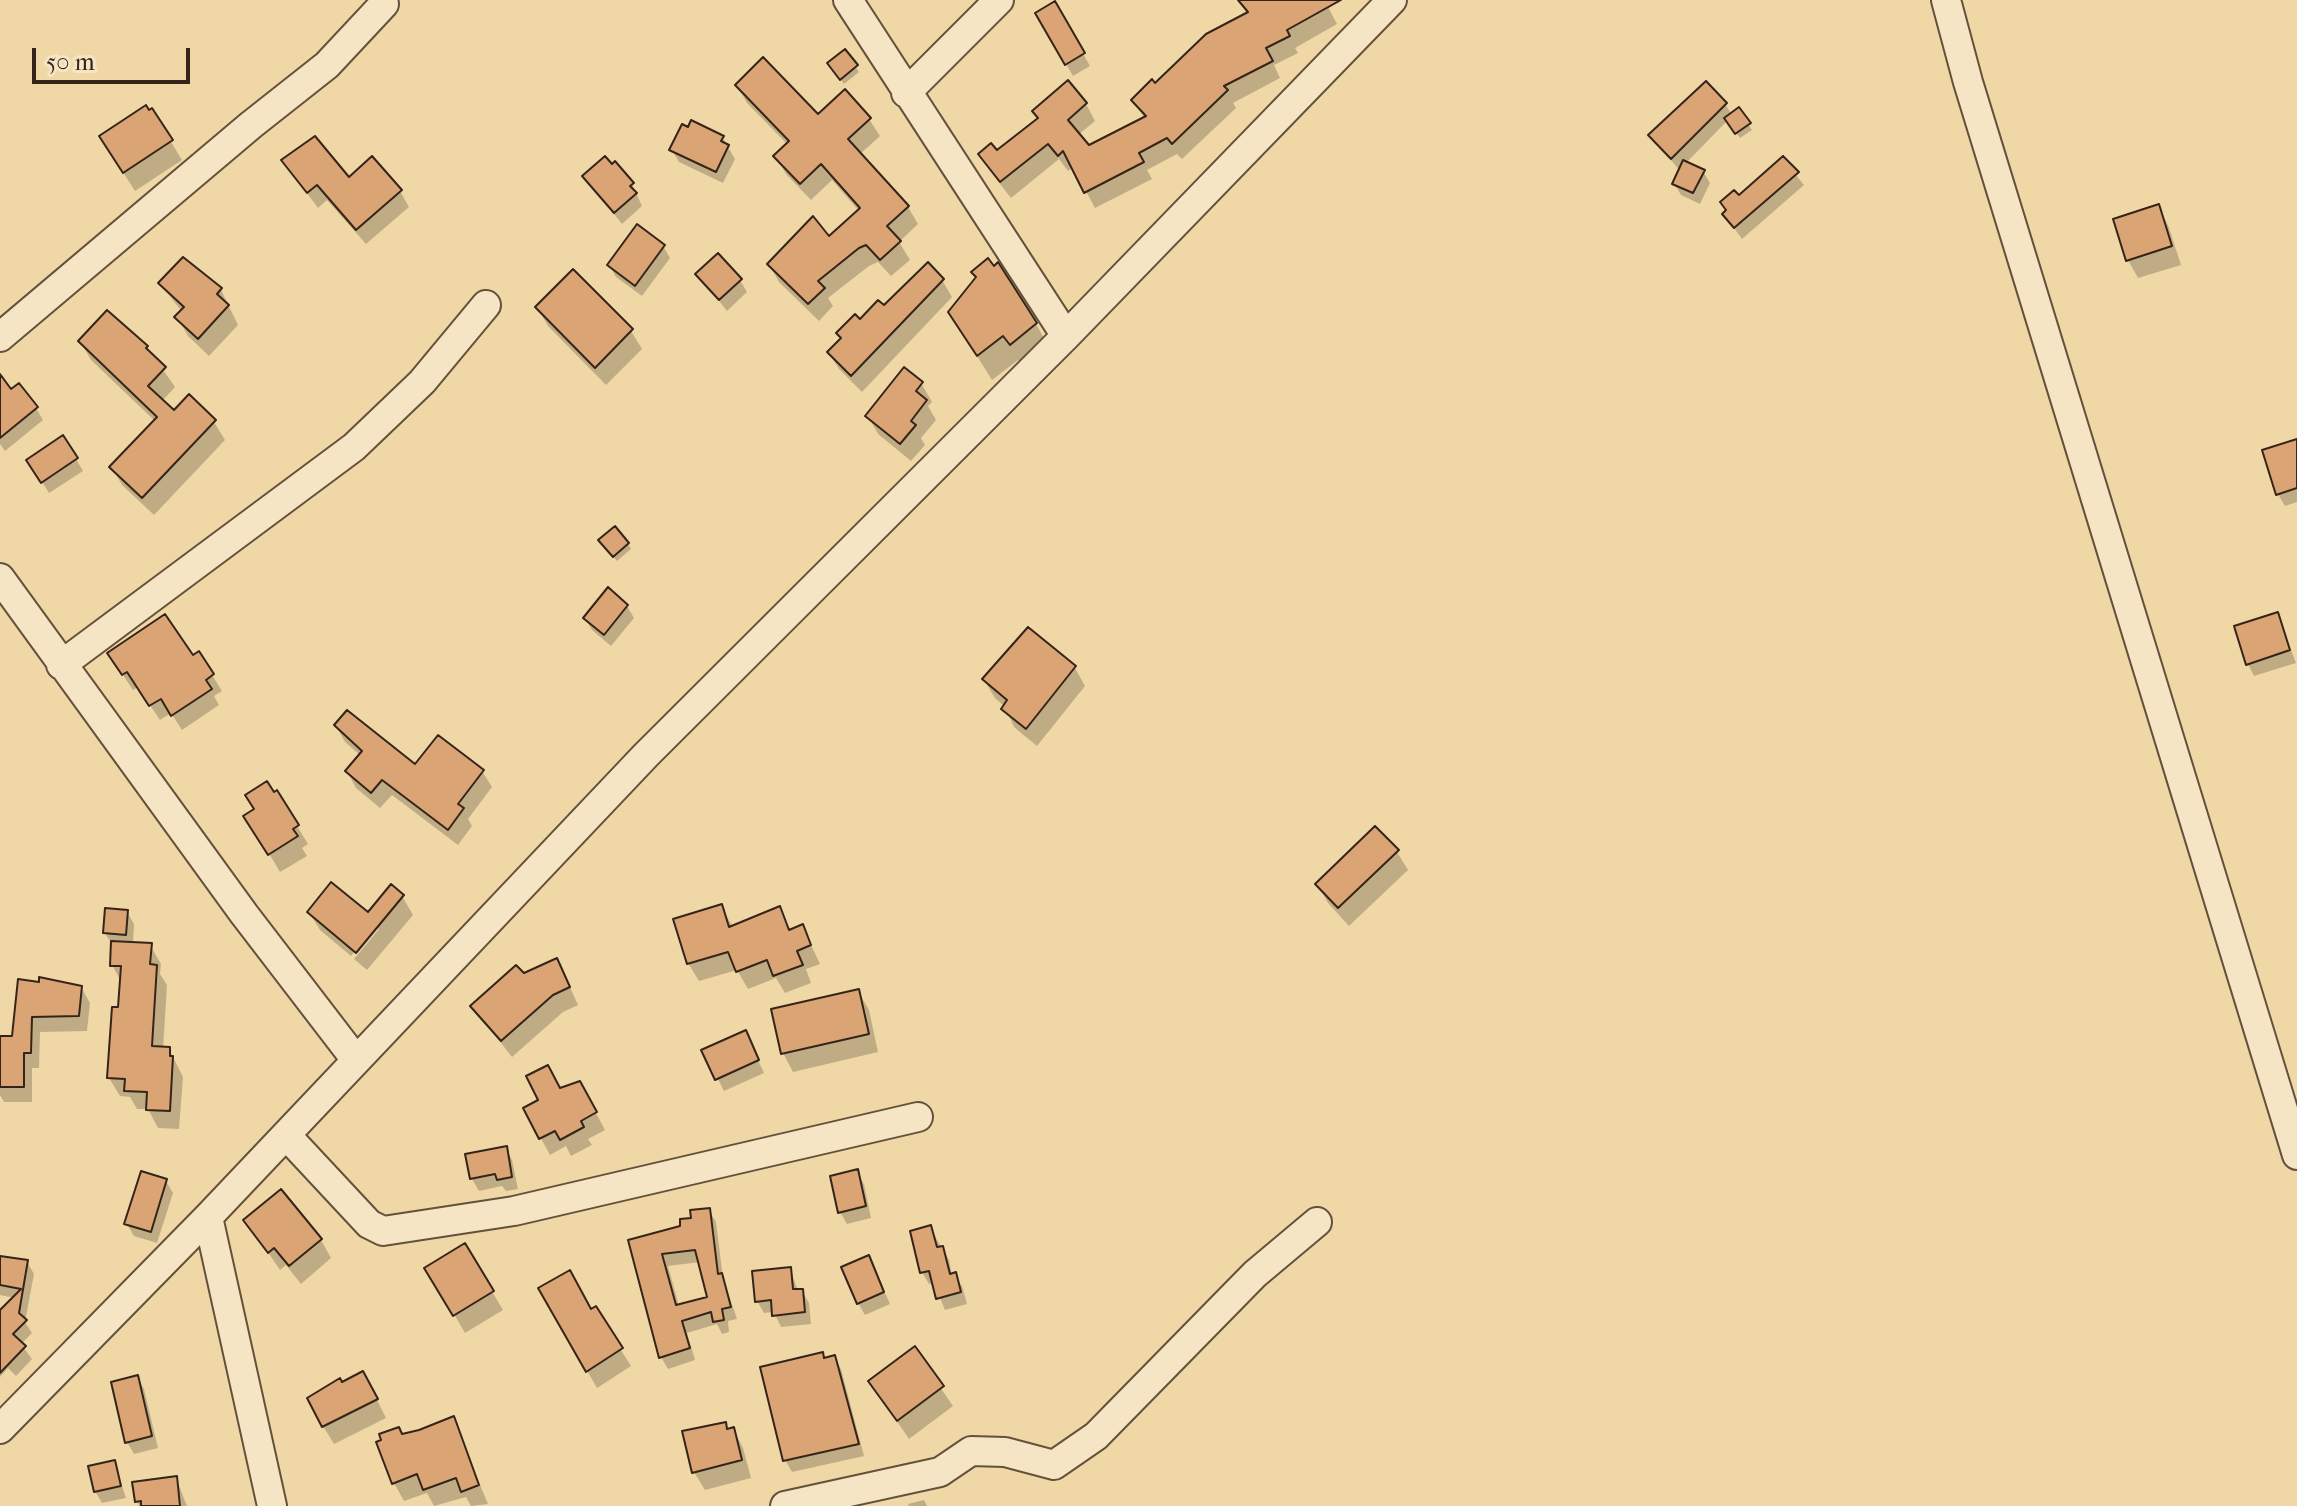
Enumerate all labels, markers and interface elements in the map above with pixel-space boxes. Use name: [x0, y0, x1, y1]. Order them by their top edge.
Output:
scale bar: [36, 32, 194, 82]
text: 50 m: [46, 48, 95, 76]

